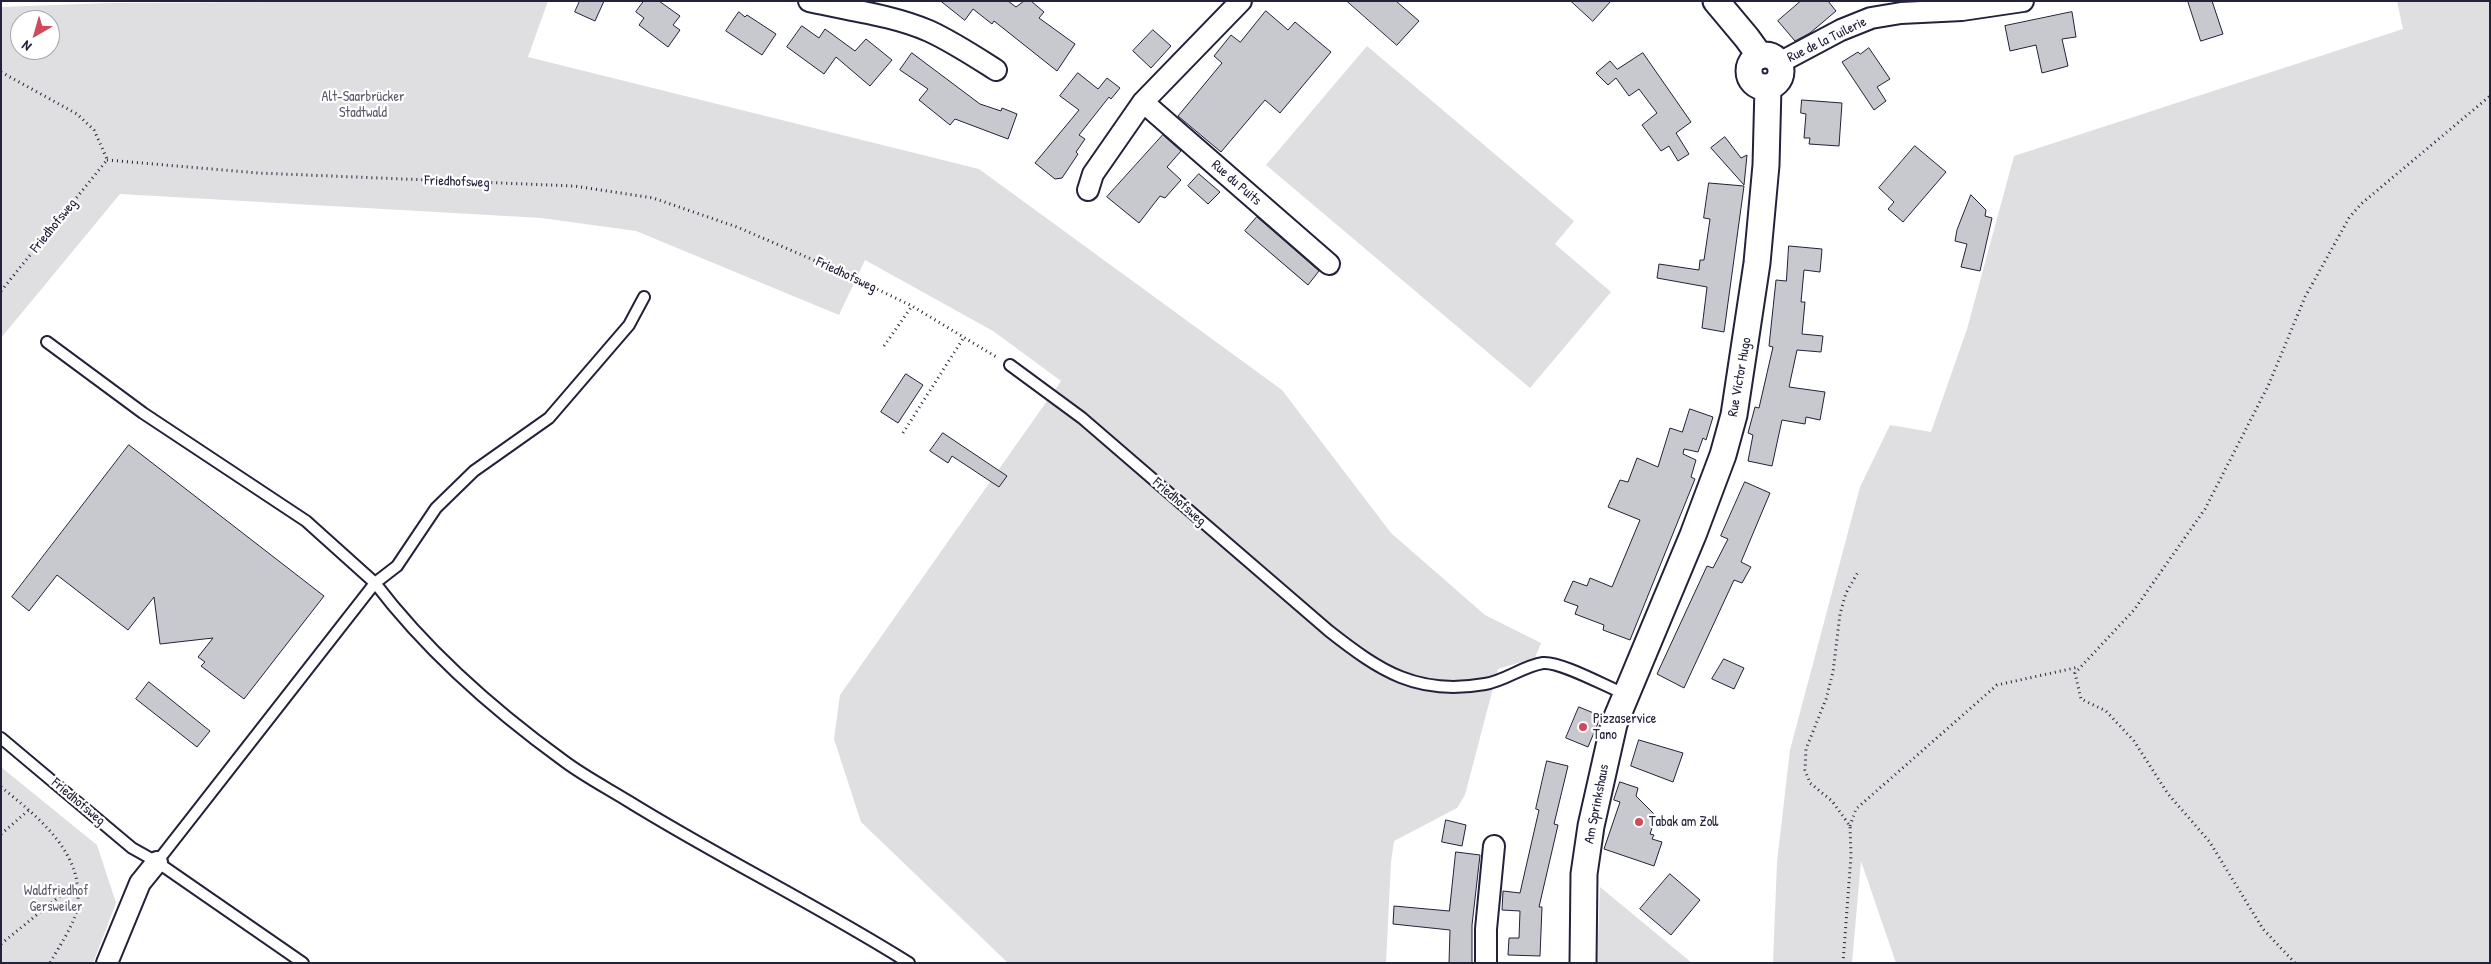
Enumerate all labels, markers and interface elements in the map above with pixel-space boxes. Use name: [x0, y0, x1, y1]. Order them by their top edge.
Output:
north arrow: [10, 10, 60, 60]
street label: Rue de la Tuilerie: [1785, 14, 1869, 66]
text: N: [17, 37, 35, 56]
park label: Alt-Saarbrücker Stadtwald: [322, 89, 404, 121]
street label: Rue du Puits: [1208, 157, 1264, 209]
street label: Friedhofsweg: [424, 172, 490, 192]
street label: Friedhofsweg: [27, 195, 81, 257]
street label: Friedhofsweg: [813, 254, 879, 296]
street label: Rue Victor Hugo: [1725, 336, 1755, 418]
street label: Friedhofsweg: [1149, 474, 1209, 530]
place label: Pizzaservice Tano: [1593, 711, 1656, 744]
marker: Pizzaservice Tano: [1577, 721, 1589, 733]
street label: Am Sprinkshaus: [1581, 763, 1613, 845]
street label: Friedhofsweg: [48, 775, 108, 829]
place label: Tabak am Zoll: [1649, 814, 1718, 830]
marker: Tabak am Zoll: [1633, 816, 1645, 828]
park label: Waldfriedhof Gersweiler: [24, 883, 88, 916]

